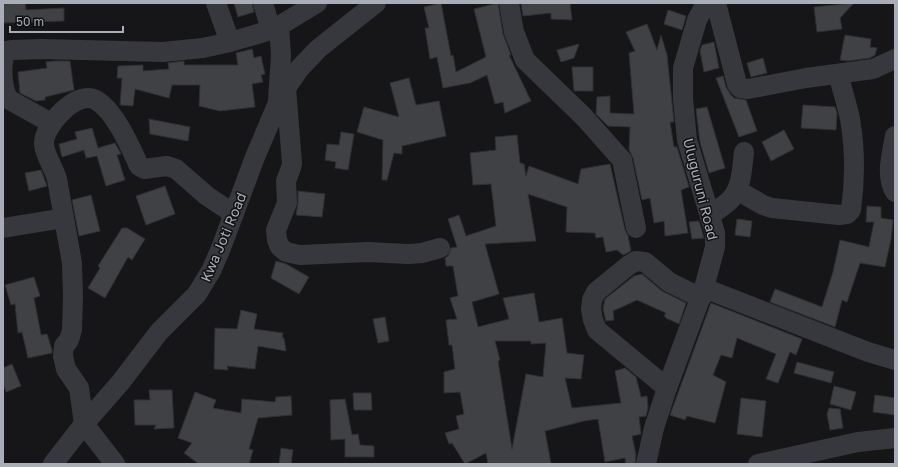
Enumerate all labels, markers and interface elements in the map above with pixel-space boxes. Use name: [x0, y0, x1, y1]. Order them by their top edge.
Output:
scale bar: [10, 8, 123, 34]
text: 50 m: [16, 14, 44, 29]
street label: Uluguruni Road: [680, 136, 722, 242]
street label: Kwa Joti Road: [197, 190, 249, 284]

